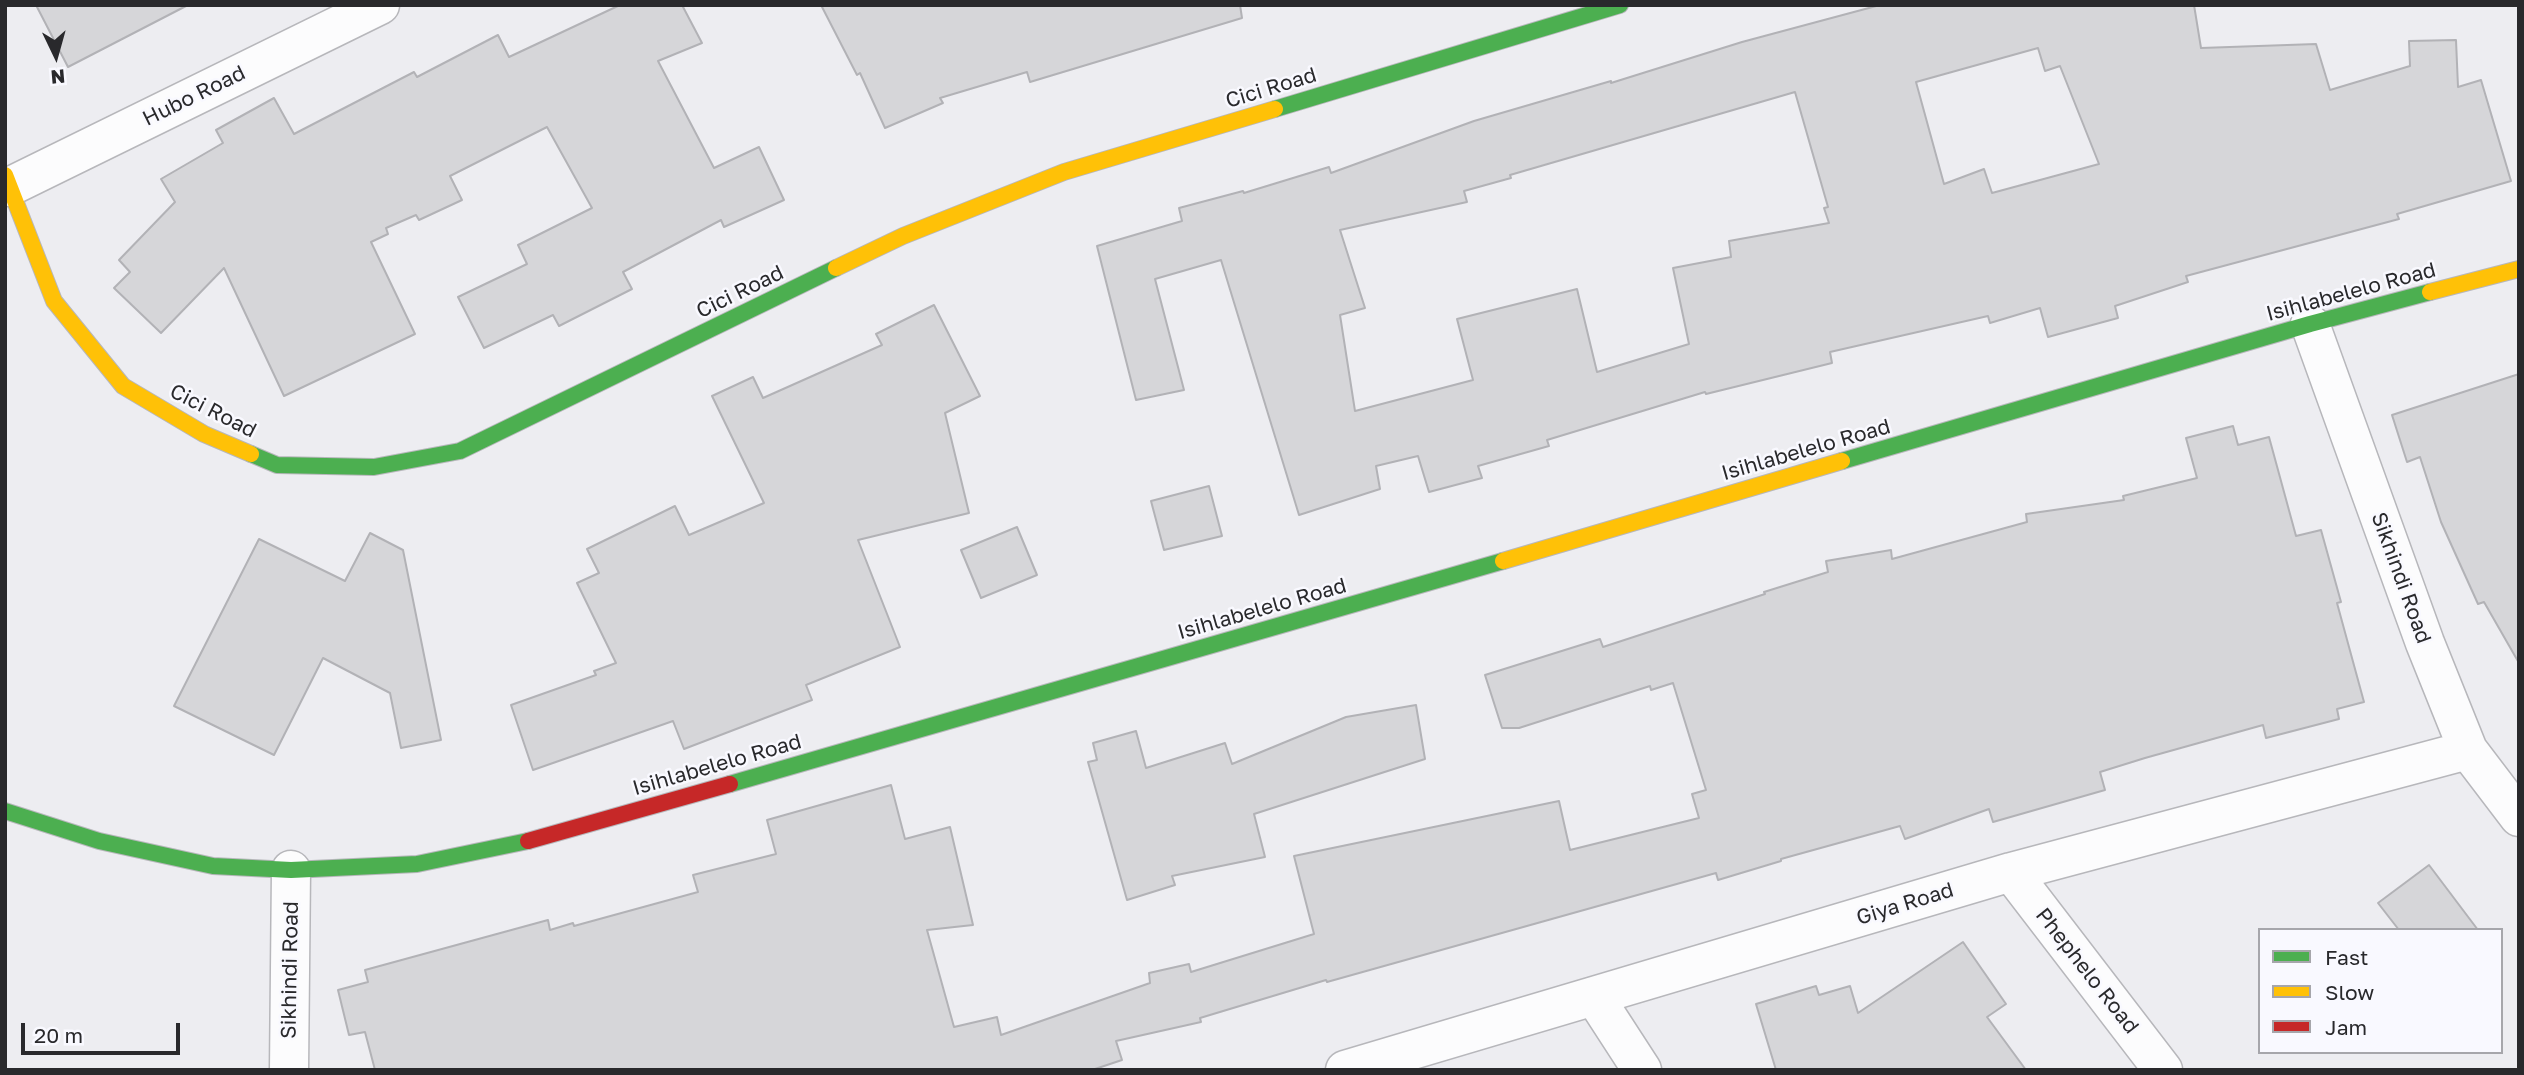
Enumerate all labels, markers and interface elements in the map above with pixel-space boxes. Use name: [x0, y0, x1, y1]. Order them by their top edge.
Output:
north arrow: [21, 21, 91, 91]
street label: Hubo Road: [139, 60, 249, 132]
street label: Cici Road: [1223, 62, 1319, 114]
text: N: [50, 65, 66, 90]
street label: Isihlabelelo Road: [2263, 257, 2439, 327]
street label: Cici Road: [692, 260, 788, 324]
street label: Cici Road: [166, 379, 260, 443]
street label: Isihlabelelo Road: [1719, 414, 1893, 486]
street label: Sikhindi Road: [2366, 509, 2436, 647]
street label: Isihlabelelo Road: [1175, 573, 1349, 645]
street label: Isihlabelelo Road: [630, 729, 804, 801]
street label: Giya Road: [1853, 877, 1957, 931]
street label: Sikhindi Road: [276, 901, 304, 1039]
street label: Phephelo Road: [2030, 903, 2144, 1039]
legend: [2258, 928, 2503, 1054]
text: Fast: [2325, 944, 2368, 970]
text: Slow: [2325, 979, 2374, 1005]
scale bar: [24, 1009, 184, 1052]
text: Jam: [2325, 1014, 2367, 1040]
text: 20 m: [34, 1022, 83, 1048]

